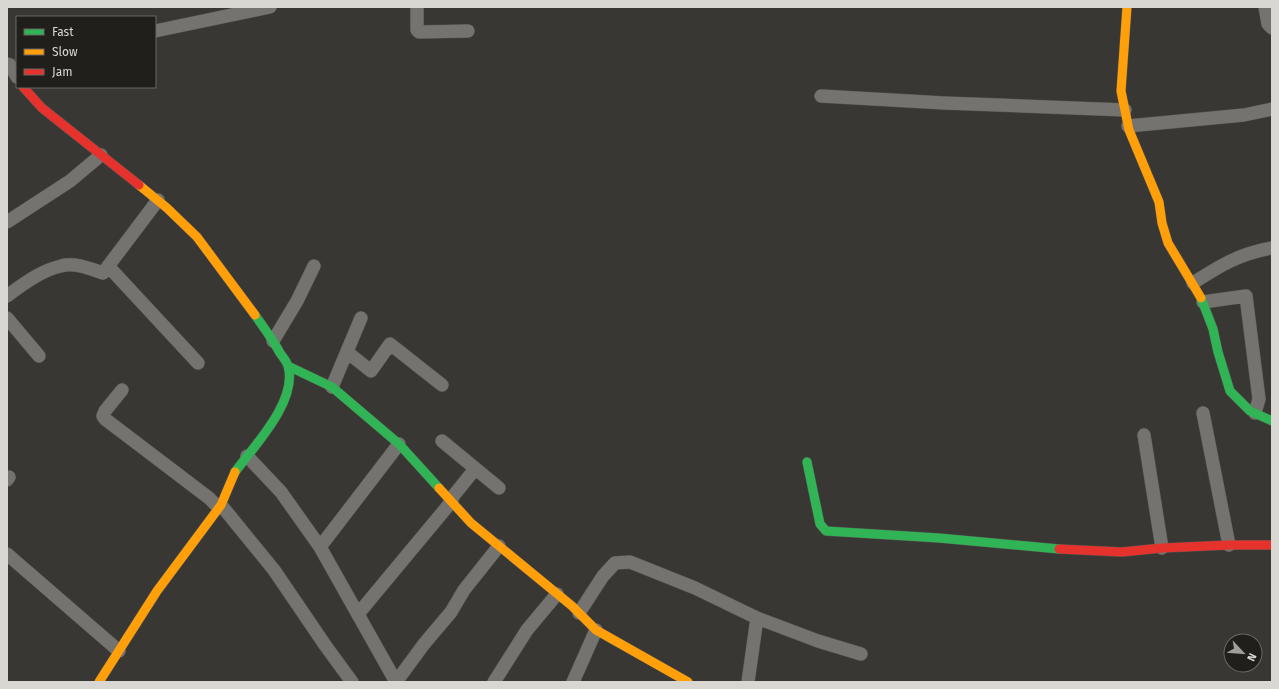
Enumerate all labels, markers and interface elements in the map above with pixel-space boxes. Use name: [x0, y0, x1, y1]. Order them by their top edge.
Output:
legend: [16, 16, 156, 88]
text: Fast: [52, 25, 74, 39]
text: Slow: [52, 45, 78, 59]
text: Jam: [52, 65, 72, 79]
north arrow: [1223, 633, 1263, 673]
text: N: [1244, 651, 1259, 663]

